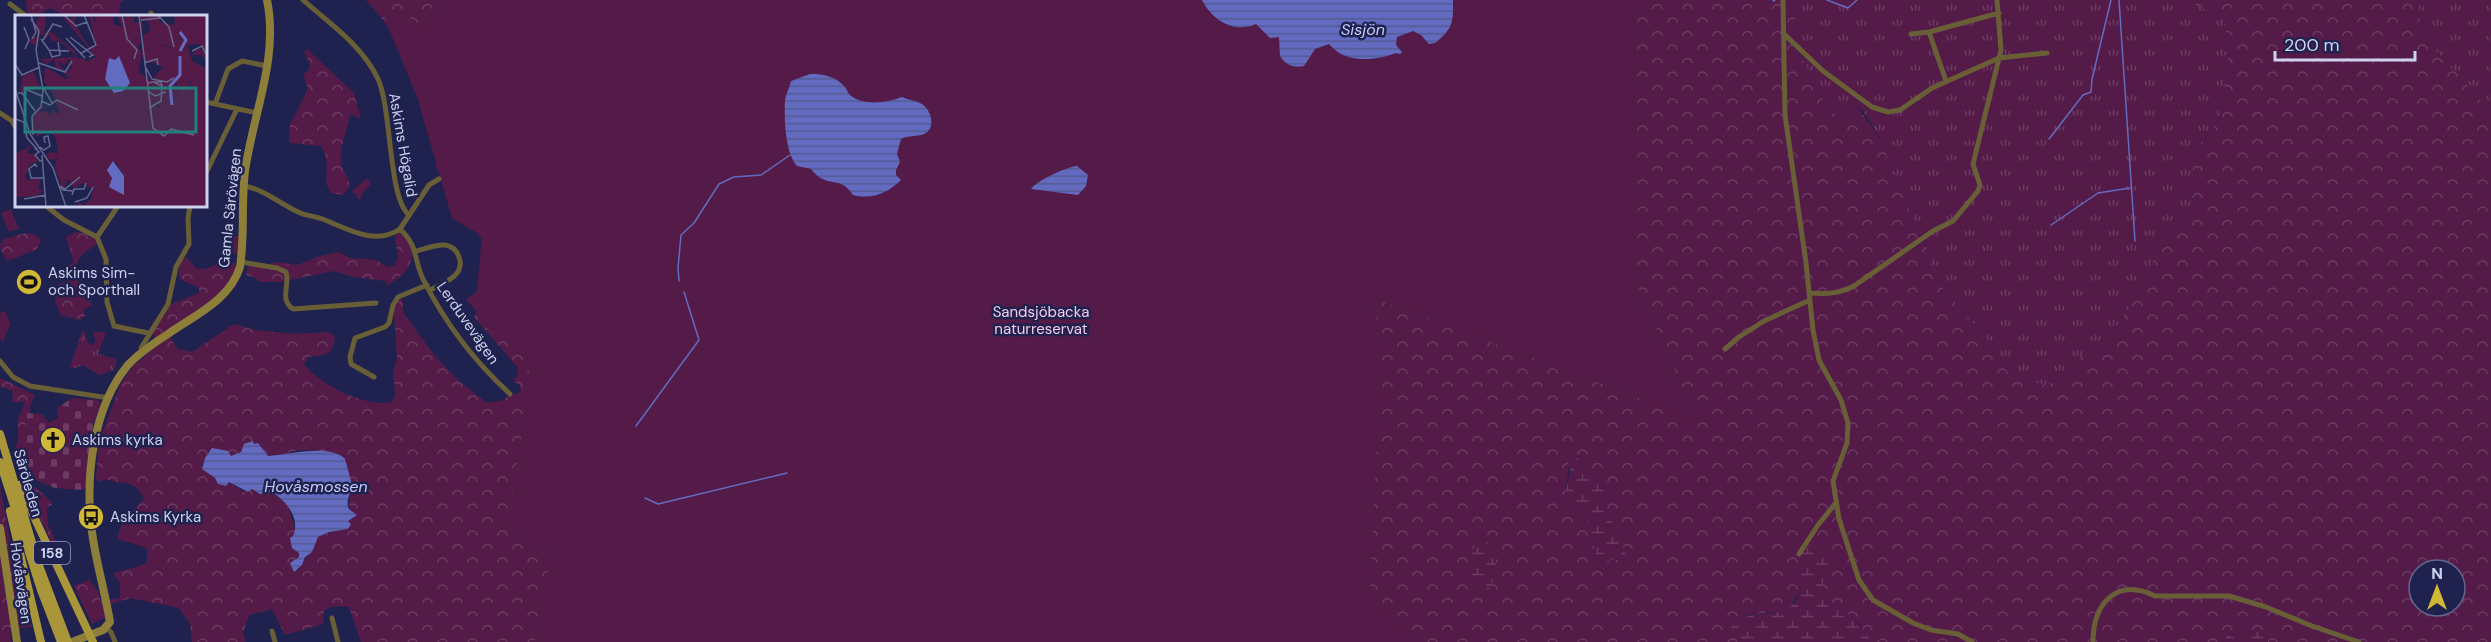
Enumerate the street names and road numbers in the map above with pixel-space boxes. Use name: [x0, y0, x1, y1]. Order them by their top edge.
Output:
street label: Askims Högalid: [384, 91, 422, 199]
street label: Gamla Särövägen: [214, 147, 246, 269]
street label: Lerduvevägen: [432, 278, 504, 368]
street label: Säröleden: [9, 447, 47, 519]
street label: Hovåsvägen: [5, 541, 37, 625]
road number: 158: [34, 542, 70, 564]

